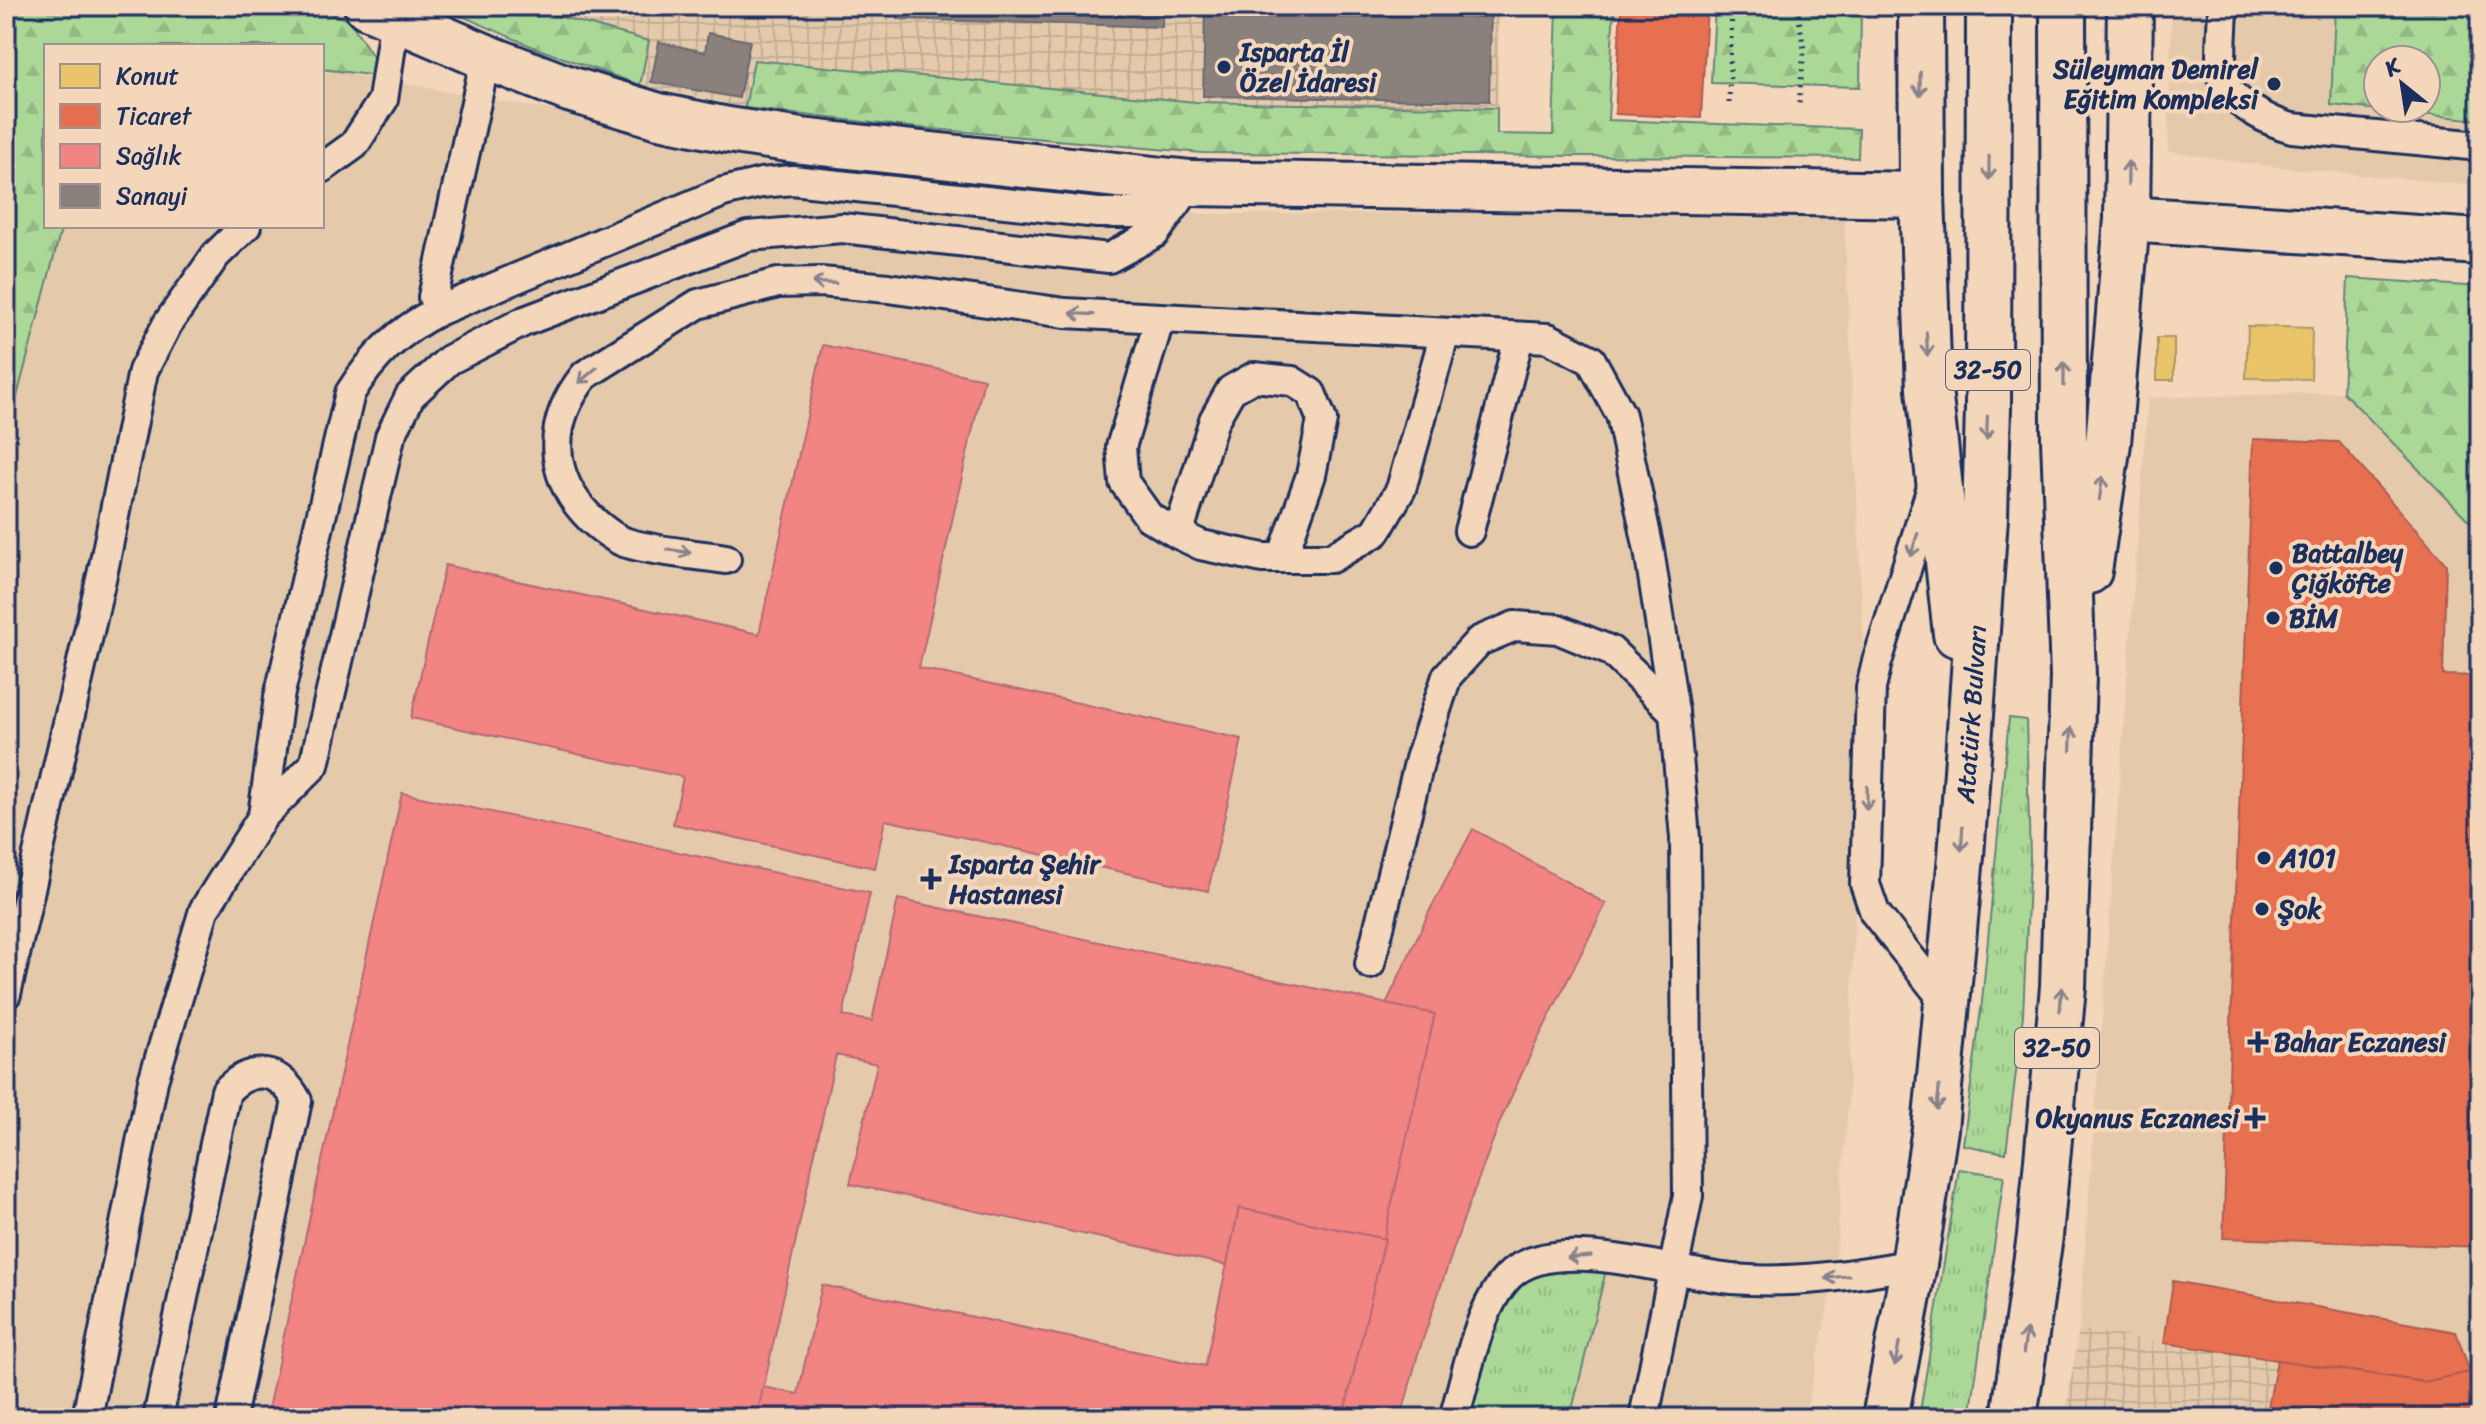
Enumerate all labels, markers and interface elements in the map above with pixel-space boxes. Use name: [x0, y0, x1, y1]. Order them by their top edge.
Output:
place label: Isparta İl Özel İdaresi: [1238, 29, 1378, 105]
legend: [44, 44, 324, 228]
north arrow: [2362, 44, 2442, 124]
place label: Süleyman Demirel Eğitim Kompleksi: [2052, 46, 2260, 122]
text: K: [2376, 46, 2409, 88]
text: Konut: [116, 55, 179, 97]
marker: Isparta İl Özel İdaresi: [1215, 58, 1233, 76]
one-way arrow: [1912, 70, 1928, 97]
marker: Süleyman Demirel Eğitim Kompleksi: [2265, 75, 2283, 93]
text: Ticaret: [116, 95, 192, 137]
text: Sağlık: [116, 135, 182, 177]
one-way arrow: [1981, 154, 1997, 181]
one-way arrow: [2120, 160, 2135, 187]
text: Sanayi: [116, 175, 188, 217]
one-way arrow: [811, 275, 838, 290]
one-way arrow: [1069, 306, 1096, 321]
one-way arrow: [1919, 330, 1934, 357]
road number: 32-50: [1946, 350, 2030, 390]
one-way arrow: [2056, 361, 2071, 388]
one-way arrow: [578, 366, 598, 384]
one-way arrow: [1980, 414, 1995, 441]
one-way arrow: [2094, 476, 2109, 501]
place label: Battalbey Çiğköfte: [2291, 530, 2404, 606]
one-way arrow: [1905, 532, 1920, 557]
one-way arrow: [666, 544, 691, 559]
marker: Battalbey Çiğköfte: [2267, 559, 2285, 577]
place label: BİM: [2289, 595, 2339, 641]
marker: BİM: [2264, 609, 2282, 627]
street label: Atatürk Bulvarı: [1942, 623, 2000, 806]
one-way arrow: [2064, 726, 2079, 753]
one-way arrow: [1860, 784, 1875, 811]
one-way arrow: [1954, 825, 1969, 852]
place label: A101: [2279, 835, 2336, 881]
place label: Isparta Şehir Hastanesi: [947, 841, 1103, 917]
marker: A101: [2255, 849, 2273, 867]
marker: Isparta Şehir Hastanesi: [920, 868, 942, 890]
place label: Şok: [2277, 886, 2323, 932]
marker: Şok: [2253, 900, 2271, 918]
one-way arrow: [2054, 986, 2069, 1013]
place label: Bahar Eczanesi: [2274, 1019, 2447, 1065]
road number: 32-50: [2015, 1028, 2099, 1068]
marker: Bahar Eczanesi: [2249, 1033, 2267, 1051]
one-way arrow: [1930, 1084, 1945, 1111]
place label: Okyanus Eczanesi: [2036, 1095, 2241, 1141]
marker: Okyanus Eczanesi: [2246, 1109, 2264, 1127]
one-way arrow: [1566, 1250, 1593, 1265]
one-way arrow: [1824, 1269, 1851, 1284]
one-way arrow: [2018, 1329, 2033, 1354]
one-way arrow: [1888, 1341, 1903, 1367]

